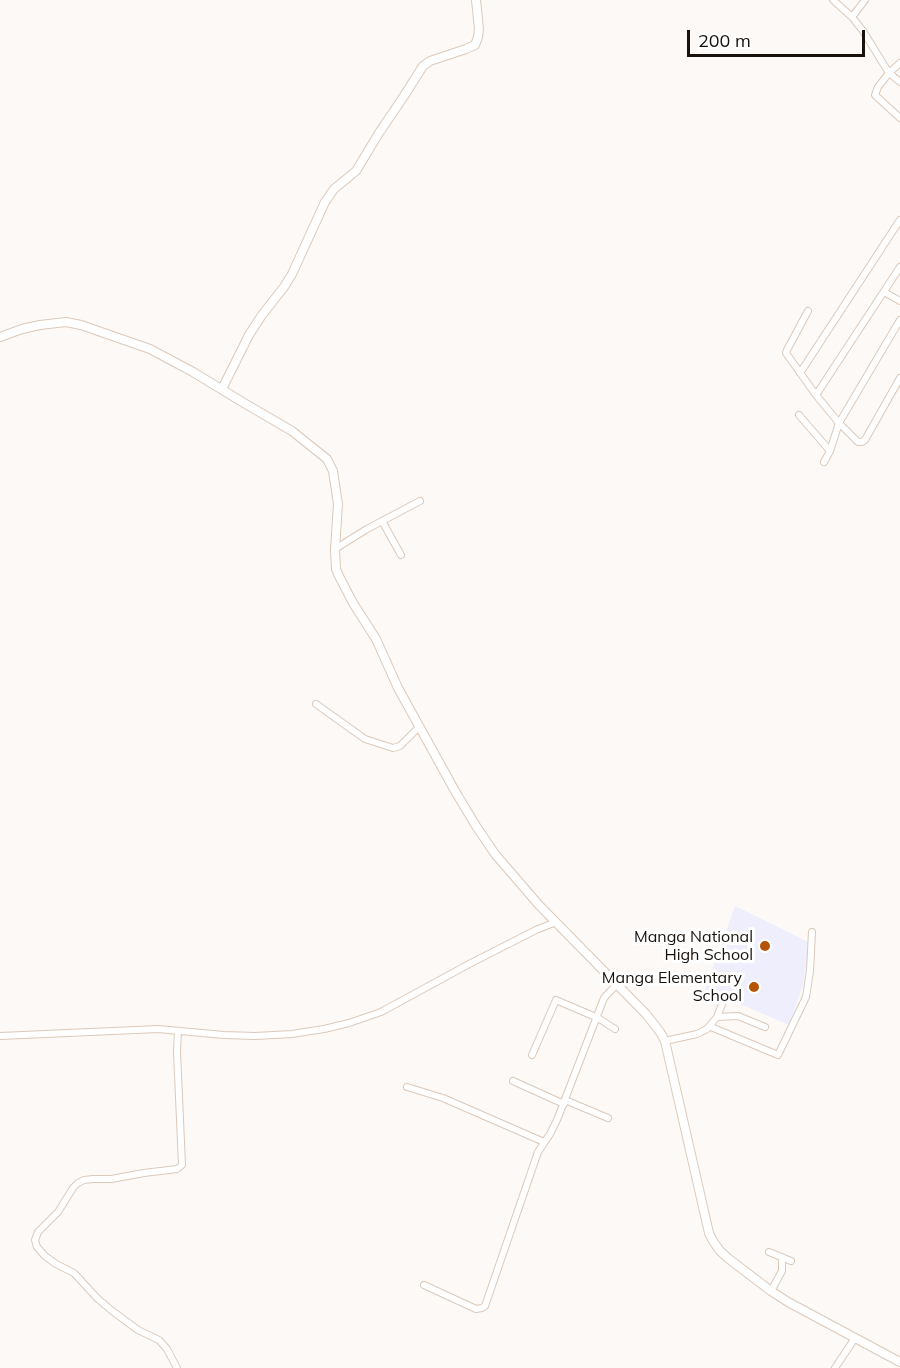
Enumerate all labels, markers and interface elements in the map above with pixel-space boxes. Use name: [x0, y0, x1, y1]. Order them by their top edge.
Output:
scale bar: [690, 18, 868, 56]
text: 200 m: [698, 29, 751, 52]
place label: Manga National High School: [634, 927, 753, 965]
marker: Manga National High School: [758, 939, 772, 953]
place label: Manga Elementary School: [602, 968, 742, 1006]
marker: Manga Elementary School: [747, 980, 761, 994]

